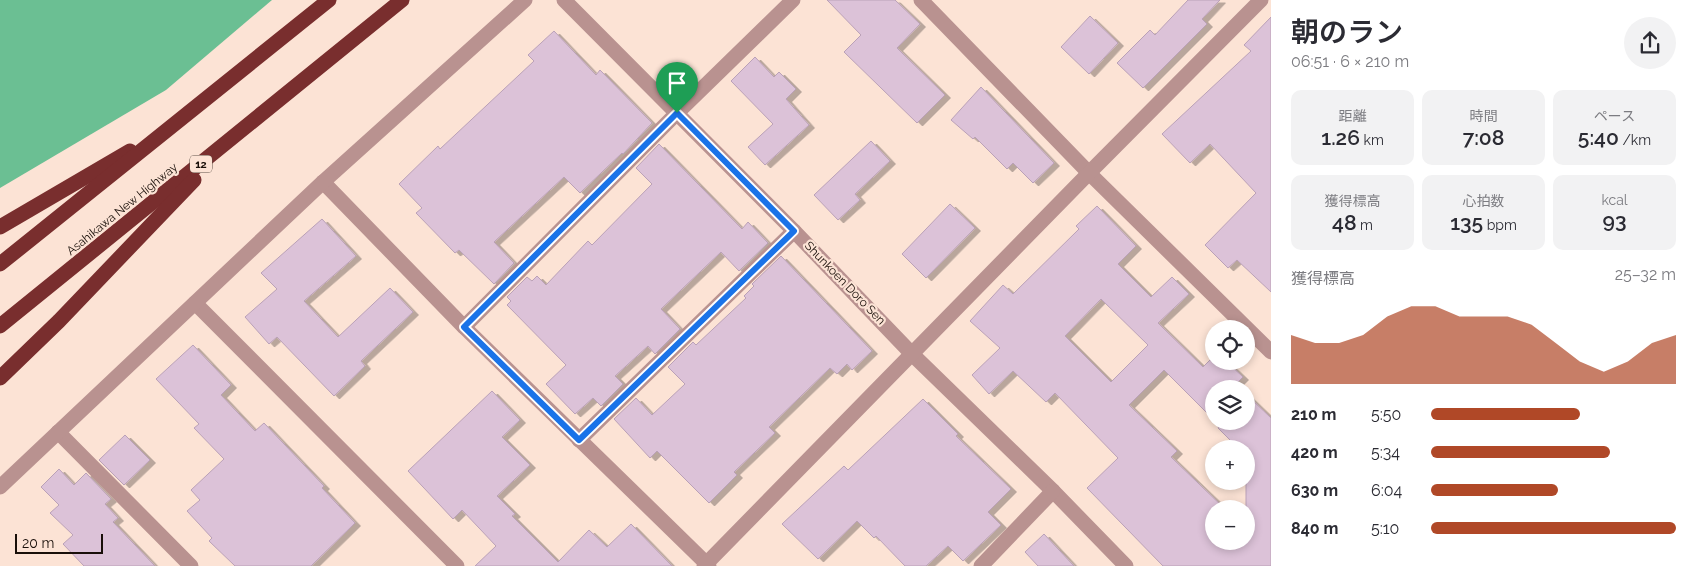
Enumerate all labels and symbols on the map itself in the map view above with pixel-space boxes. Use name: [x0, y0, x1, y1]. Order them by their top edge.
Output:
pin: [656, 62, 698, 113]
road number: 12: [190, 156, 212, 172]
street label: Asahikawa New Highway: [64, 160, 181, 258]
street label: Shunkoen Doro Sen: [802, 239, 888, 327]
scale bar: [15, 531, 102, 554]

